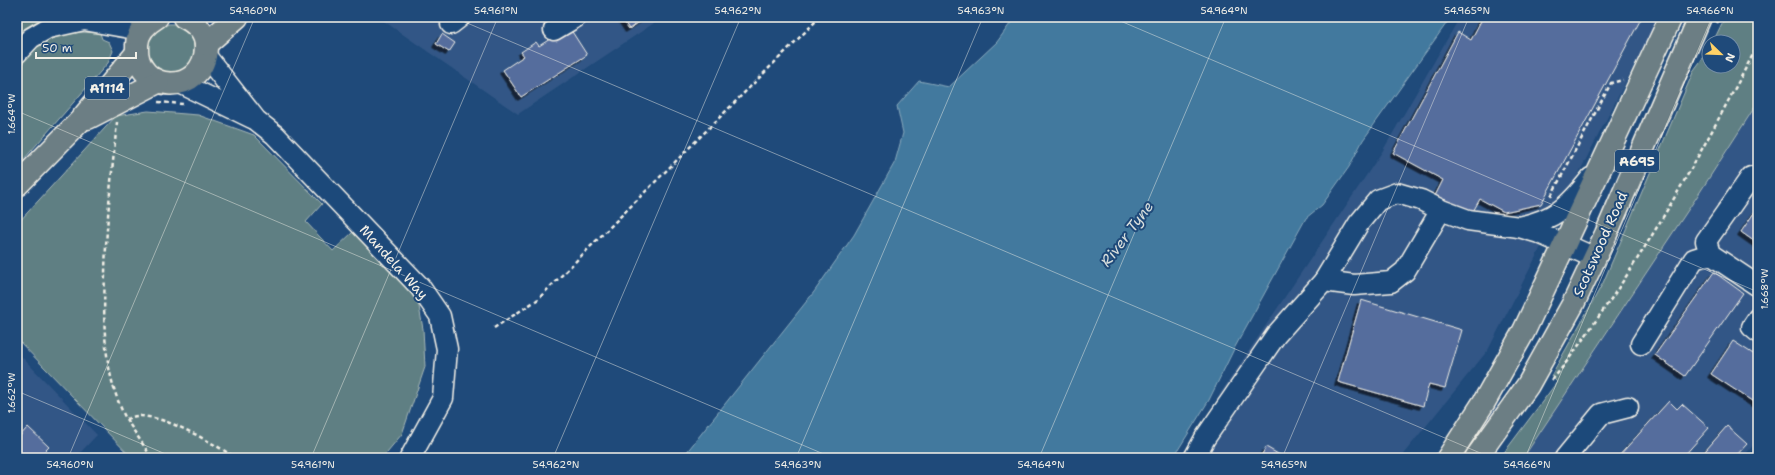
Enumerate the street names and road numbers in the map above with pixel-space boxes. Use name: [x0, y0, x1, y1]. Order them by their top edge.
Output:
road number: A1114: [85, 77, 129, 99]
road number: A695: [1615, 150, 1659, 172]
street label: Scotswood Road: [1569, 188, 1631, 299]
street label: Mandela Way: [356, 221, 432, 303]

